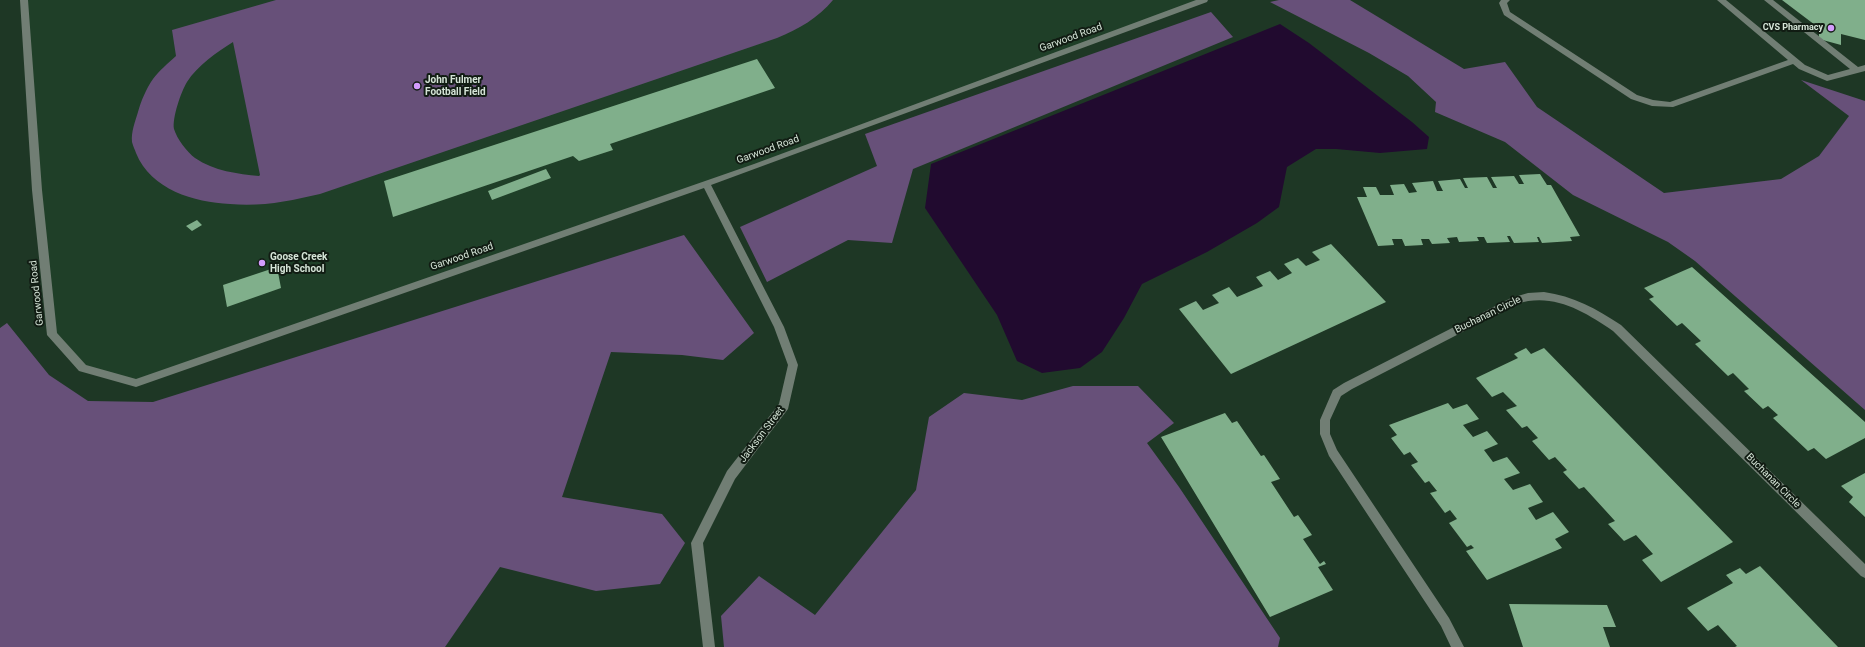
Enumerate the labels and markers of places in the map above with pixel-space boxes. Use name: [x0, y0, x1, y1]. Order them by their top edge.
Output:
place label: CVS Pharmacy: [1763, 23, 1823, 33]
marker: CVS Pharmacy: [1826, 23, 1836, 33]
place label: John Fulmer Football Field: [425, 74, 486, 98]
marker: John Fulmer Football Field: [412, 81, 422, 91]
place label: Goose Creek High School: [270, 251, 327, 274]
marker: Goose Creek High School: [257, 258, 267, 268]

